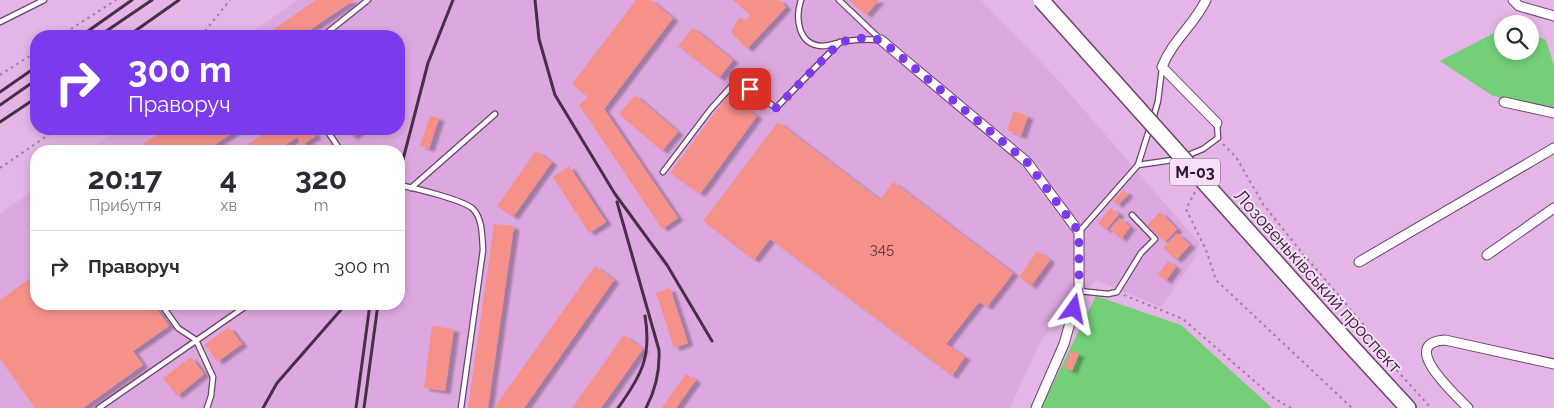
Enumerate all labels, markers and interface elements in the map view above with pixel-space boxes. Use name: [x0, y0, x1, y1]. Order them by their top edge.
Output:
map controls: [1494, 15, 1539, 60]
button: search: [1494, 15, 1539, 60]
text: 300 m: [128, 49, 232, 90]
icon: right: [45, 50, 110, 115]
pin: [729, 68, 771, 110]
icon: arrive: [736, 75, 764, 103]
text: Праворуч: [128, 91, 231, 117]
road number: М-03: [1170, 158, 1220, 186]
text: 20:17: [88, 161, 162, 196]
text: 4: [220, 161, 237, 196]
text: 320: [295, 161, 347, 196]
street label: Лозовеньківський проспект: [1230, 185, 1406, 377]
text: Прибуття: [89, 196, 161, 215]
text: хв: [220, 196, 237, 215]
text: m: [314, 196, 328, 215]
house number: 345: [870, 240, 894, 258]
icon: right: [45, 252, 73, 280]
text: Праворуч: [88, 255, 180, 277]
text: 300 m: [334, 255, 390, 277]
position arrow: [1047, 282, 1099, 334]

